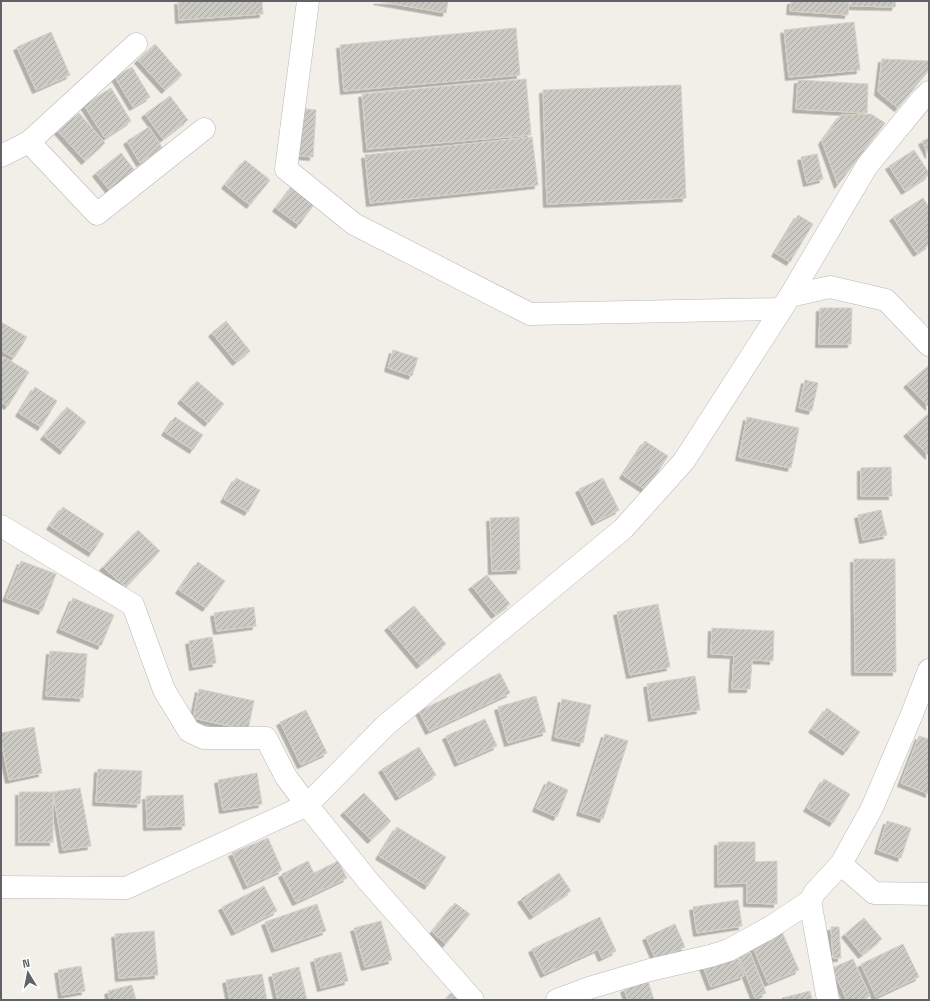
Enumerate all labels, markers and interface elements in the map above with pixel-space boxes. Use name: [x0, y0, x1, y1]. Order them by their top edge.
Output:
north arrow: [8, 953, 48, 993]
text: N: [21, 956, 31, 971]

